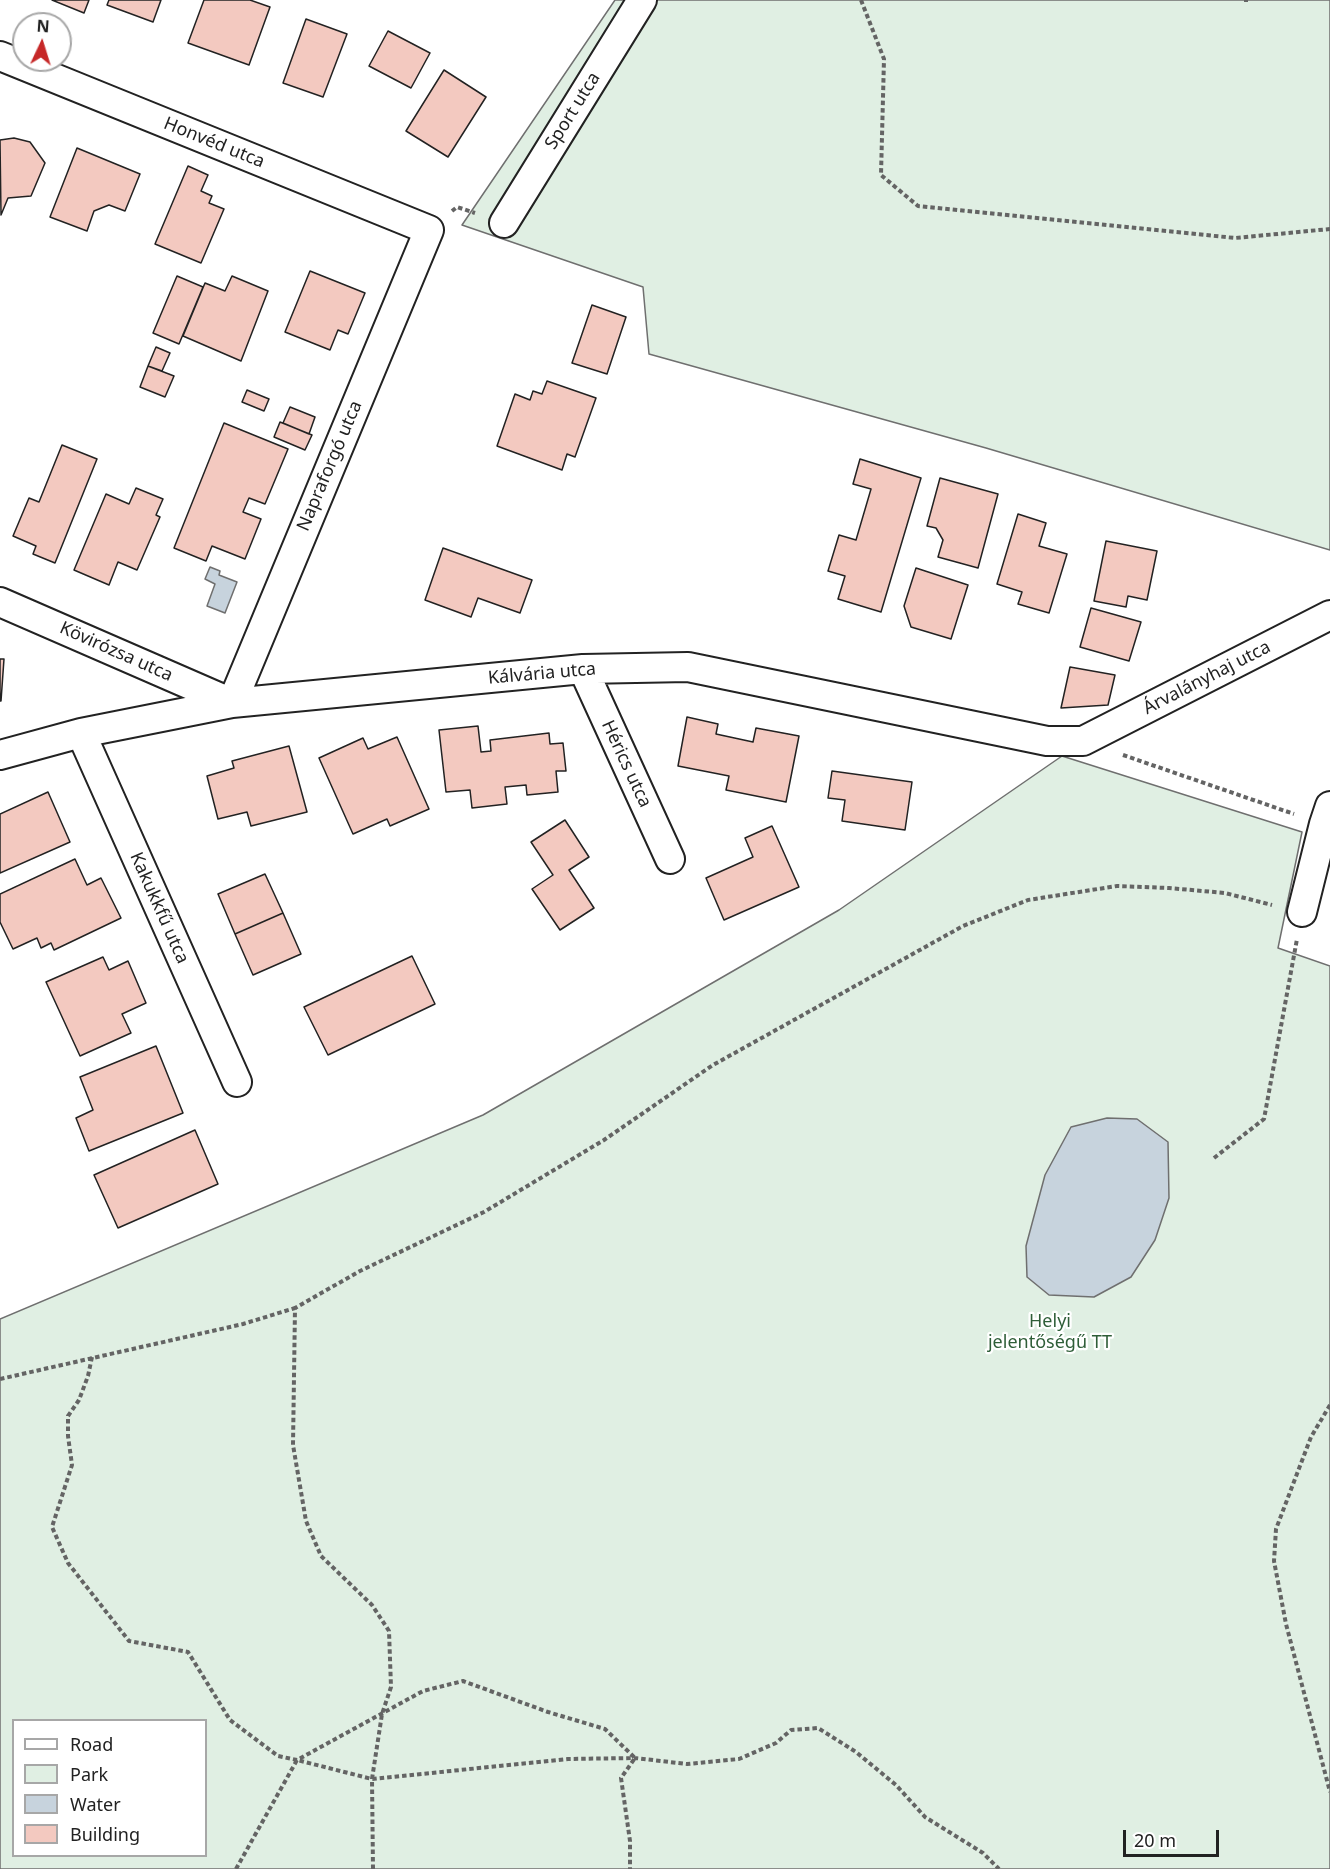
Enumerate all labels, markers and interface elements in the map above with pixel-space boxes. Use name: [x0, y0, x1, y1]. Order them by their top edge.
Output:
north arrow: [12, 12, 72, 72]
text: N: [36, 15, 50, 37]
street label: Sport utca: [541, 68, 605, 154]
street label: Honvéd utca: [160, 113, 268, 173]
street label: Napraforgó utca: [293, 398, 367, 534]
street label: Kövirózsa utca: [56, 617, 176, 687]
street label: Árvalányhaj utca: [1140, 637, 1274, 719]
street label: Kálvária utca: [487, 659, 597, 689]
street label: Hérics utca: [596, 717, 656, 811]
street label: Kakukkfű utca: [125, 849, 193, 967]
park label: Helyi jelentőségű TT: [988, 1311, 1112, 1354]
legend: [12, 1719, 207, 1857]
text: Road: [70, 1732, 113, 1756]
text: Park: [70, 1762, 108, 1786]
text: Water: [70, 1792, 121, 1816]
scale bar: [1126, 1818, 1222, 1856]
text: Building: [70, 1822, 140, 1846]
text: 20 m: [1134, 1828, 1176, 1852]

